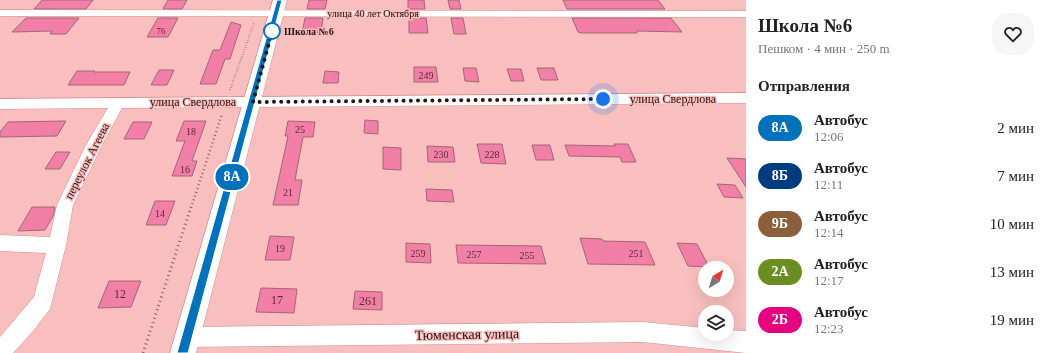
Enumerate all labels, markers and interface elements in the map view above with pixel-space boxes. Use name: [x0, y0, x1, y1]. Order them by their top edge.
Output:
street label: улица 40 лет Октября: [327, 8, 419, 19]
button: heart: [992, 13, 1034, 55]
text: Школа №6: [758, 15, 852, 36]
marker: Школа №6: [263, 22, 281, 40]
house number: 76: [157, 26, 166, 36]
place label: Школа №6: [284, 26, 334, 37]
text: Пешком · 4 мин · 250 m: [758, 41, 890, 56]
house number: 249: [419, 70, 434, 81]
text: Отправления: [758, 78, 850, 94]
your location: [593, 89, 613, 109]
street label: улица Свердлова: [630, 92, 717, 106]
street label: улица Свердлова: [150, 95, 237, 109]
text: Автобус: [814, 112, 868, 128]
street label: переулок Агеева: [62, 120, 113, 202]
text: 8А: [771, 120, 789, 135]
text: 2 мин: [997, 120, 1034, 136]
house number: 25: [295, 124, 305, 135]
house number: 18: [186, 126, 196, 137]
text: 12:06: [814, 129, 844, 144]
house number: 230: [434, 149, 449, 160]
house number: 228: [485, 149, 500, 160]
text: Автобус: [814, 160, 868, 176]
house number: 16: [180, 164, 190, 175]
line badge: 8А: [214, 164, 250, 190]
text: 8Б: [772, 168, 788, 183]
text: 7 мин: [997, 168, 1034, 184]
text: 8А: [223, 169, 241, 184]
text: 12:11: [814, 177, 843, 192]
house number: 21: [283, 187, 293, 198]
house number: 14: [155, 208, 165, 219]
text: Автобус: [814, 208, 868, 224]
text: 9Б: [772, 216, 788, 231]
text: 10 мин: [990, 216, 1034, 232]
text: 12:14: [814, 225, 844, 240]
house number: 19: [275, 243, 285, 254]
house number: 259: [411, 248, 426, 259]
house number: 251: [629, 248, 644, 259]
house number: 257: [467, 249, 482, 260]
house number: 255: [520, 250, 535, 261]
text: Автобус: [814, 256, 868, 272]
north arrow: [698, 261, 734, 297]
map controls: [698, 261, 734, 341]
text: 2А: [771, 264, 789, 279]
text: 13 мин: [990, 264, 1034, 280]
text: 12:17: [814, 273, 844, 288]
house number: 12: [114, 287, 126, 301]
house number: 17: [271, 293, 283, 307]
house number: 261: [359, 294, 377, 308]
text: Автобус: [814, 304, 868, 320]
button: layers: [698, 305, 734, 341]
text: 2Б: [772, 312, 788, 327]
text: 19 мин: [990, 312, 1034, 328]
text: 12:23: [814, 321, 844, 336]
street label: Тюменская улица: [415, 326, 520, 343]

